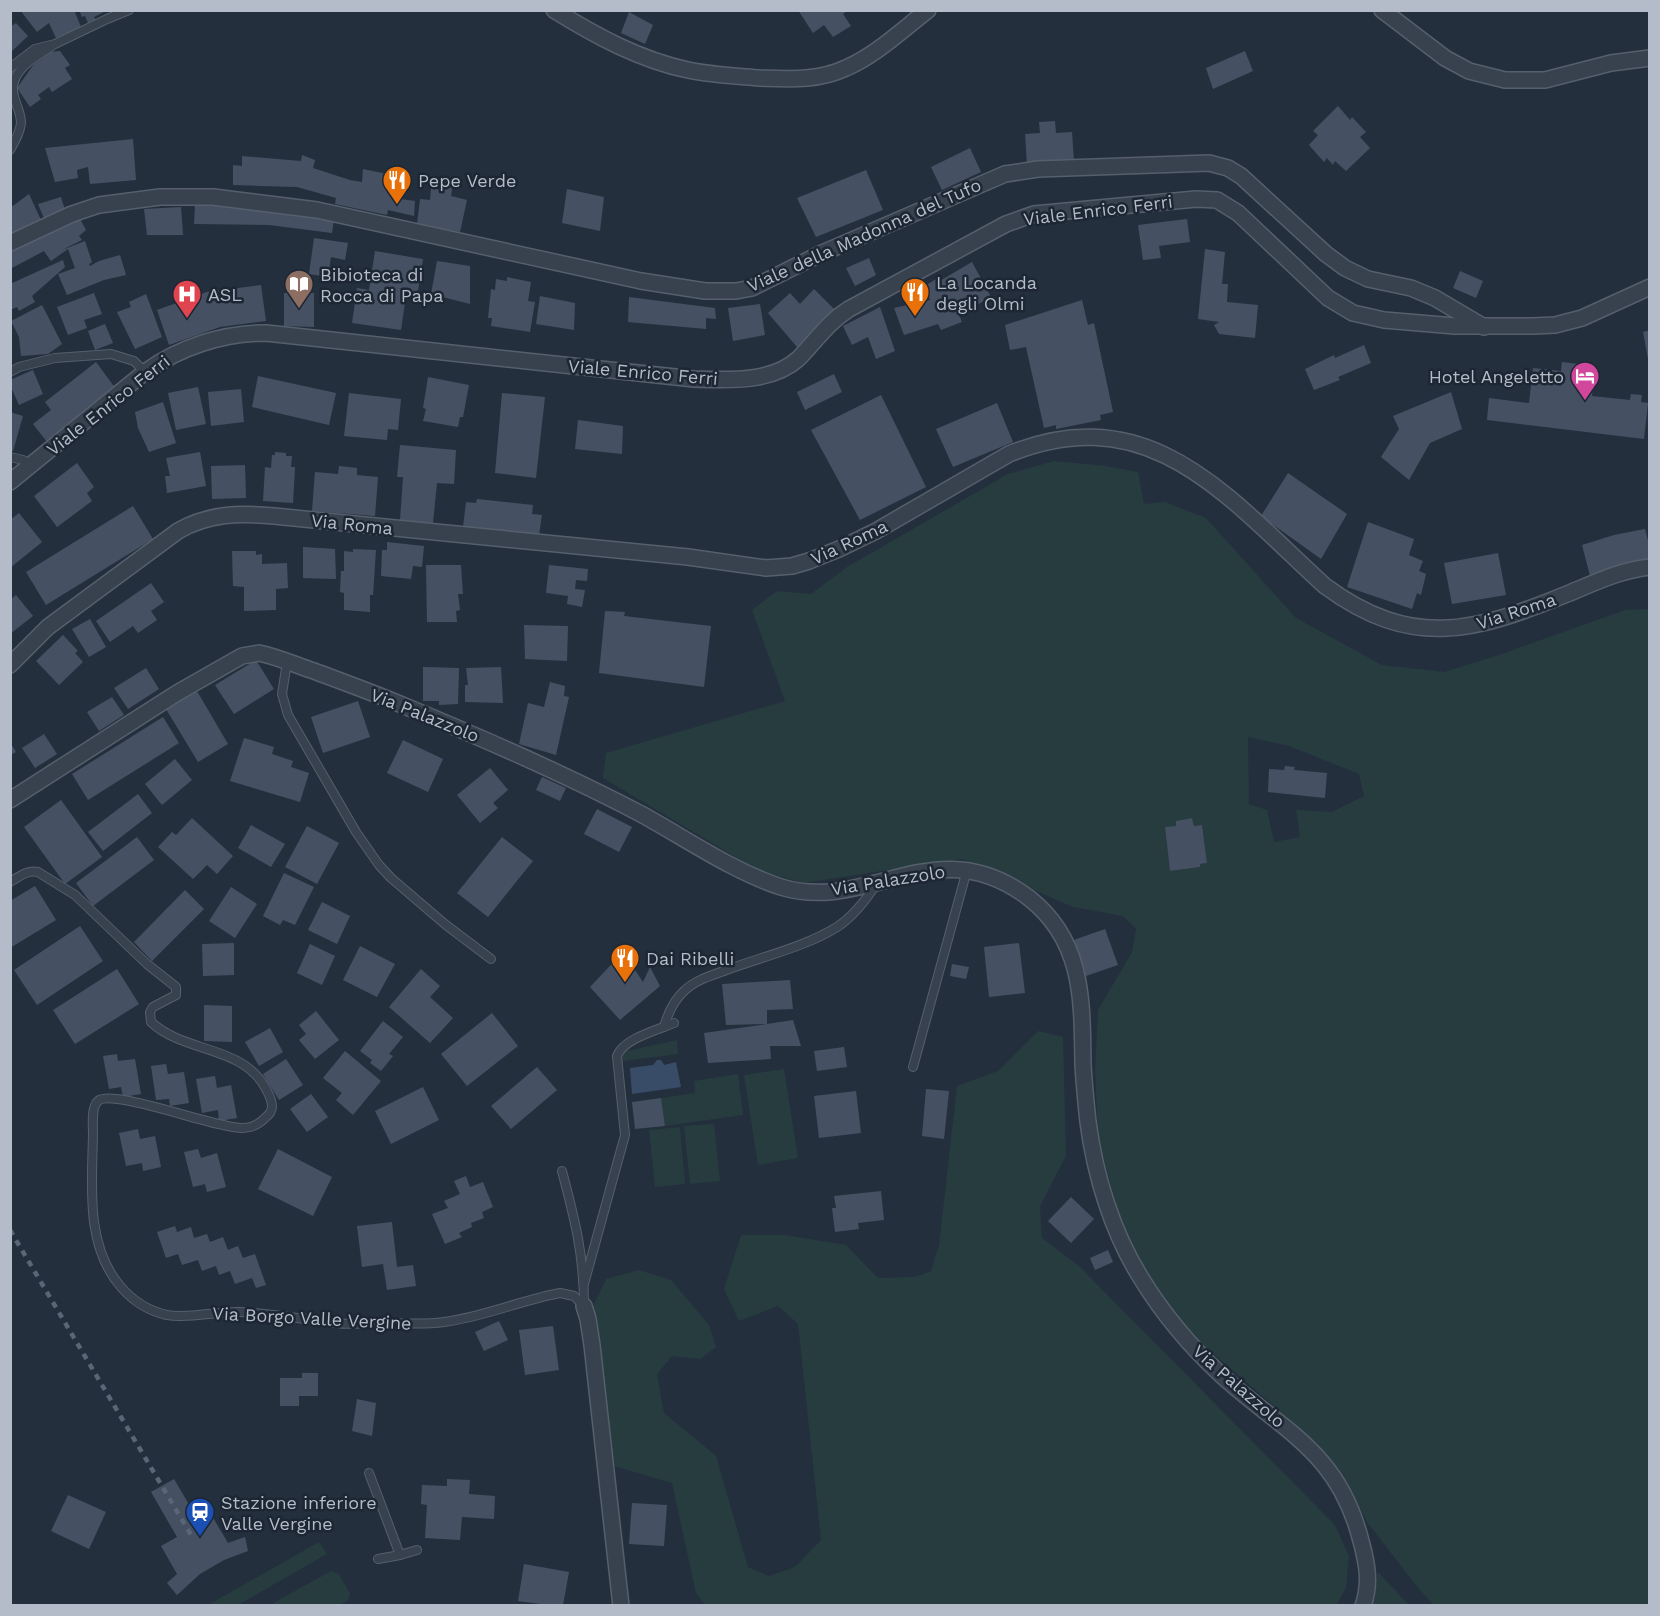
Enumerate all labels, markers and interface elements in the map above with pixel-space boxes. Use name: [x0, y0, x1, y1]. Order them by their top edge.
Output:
restaurant icon: Pepe Verde: [381, 164, 413, 206]
place label: Pepe Verde: [418, 170, 516, 191]
street label: Viale della Madonna del Tufo: [744, 174, 984, 296]
street label: Viale Enrico Ferri: [1022, 190, 1174, 230]
place label: Bibioteca di Rocca di Papa: [320, 264, 443, 306]
library icon: Bibioteca di Rocca di Papa: [283, 268, 315, 310]
place label: La Locanda degli Olmi: [936, 272, 1037, 314]
restaurant icon: La Locanda degli Olmi: [899, 276, 931, 318]
hospital icon: ASL: [171, 278, 203, 320]
place label: ASL: [208, 284, 242, 305]
street label: Viale Enrico Ferri: [42, 350, 174, 460]
street label: Viale Enrico Ferri: [567, 355, 719, 389]
hotel icon: Hotel Angeletto: [1569, 360, 1601, 402]
place label: Hotel Angeletto: [1429, 366, 1564, 387]
street label: Via Roma: [310, 509, 394, 539]
street label: Via Roma: [807, 515, 891, 569]
street label: Via Roma: [1474, 588, 1558, 634]
street label: Via Palazzolo: [368, 684, 482, 746]
street label: Via Palazzolo: [829, 861, 947, 899]
restaurant icon: Dai Ribelli: [609, 942, 641, 984]
place label: Dai Ribelli: [646, 948, 734, 969]
street label: Via Borgo Valle Vergine: [212, 1302, 412, 1334]
street label: Via Palazzolo: [1189, 1340, 1289, 1432]
place label: Stazione inferiore Valle Vergine: [221, 1492, 377, 1534]
station icon: Stazione inferiore Valle Vergine: [184, 1496, 216, 1538]

